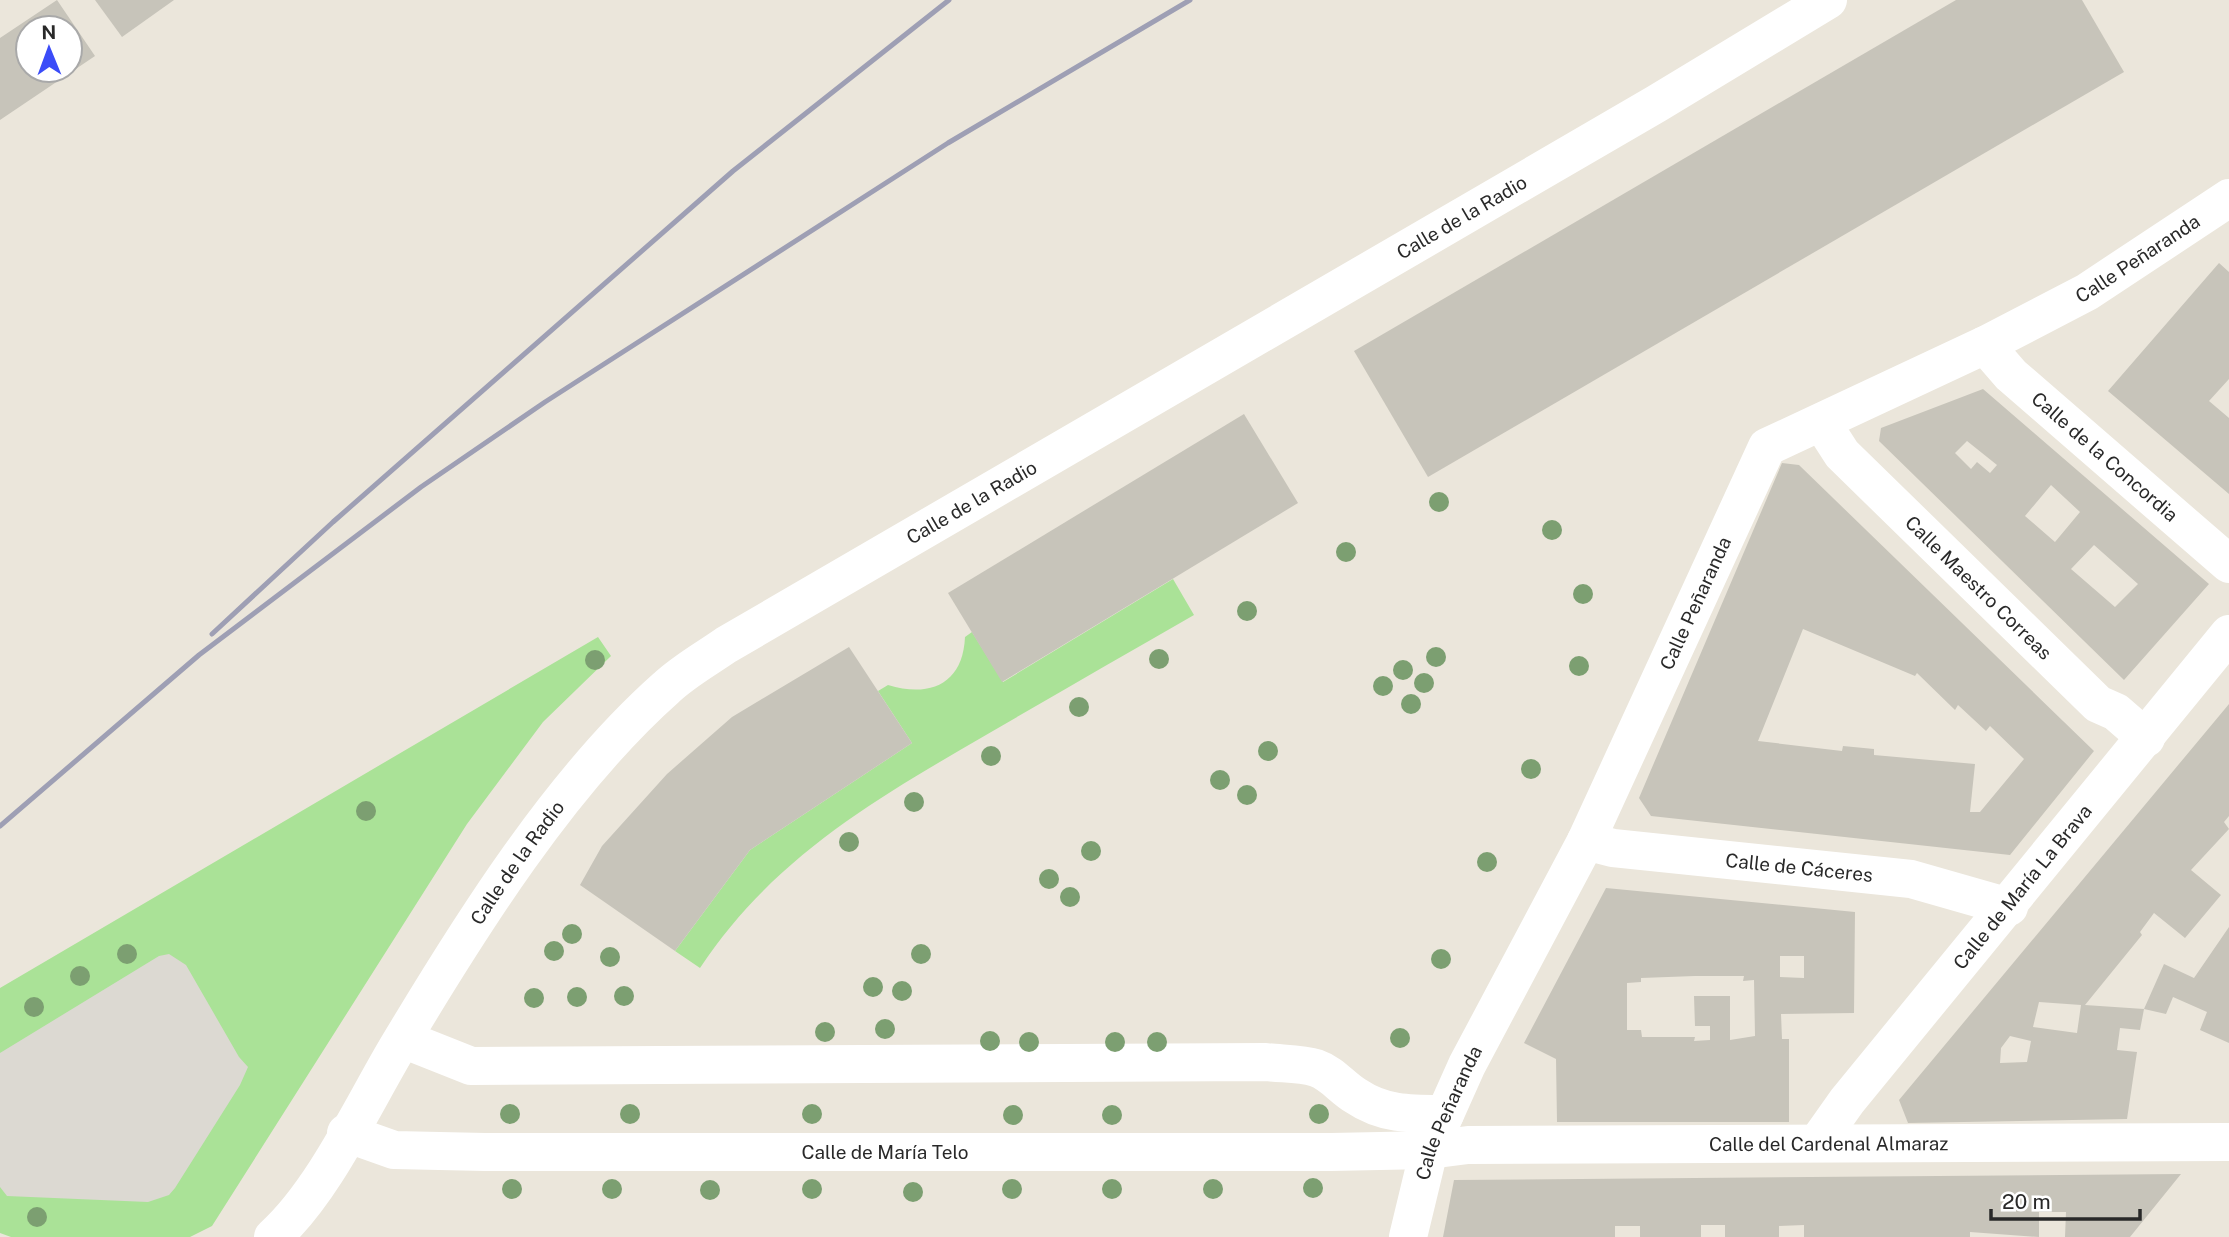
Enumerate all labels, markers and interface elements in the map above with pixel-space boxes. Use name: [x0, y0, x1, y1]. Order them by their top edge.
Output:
north arrow: [14, 14, 84, 84]
text: N: [41, 21, 56, 43]
street label: Calle de la Radio: [1393, 171, 1531, 263]
street label: Calle Peñaranda: [2072, 210, 2204, 307]
street label: Calle de la Concordia: [2027, 387, 2183, 526]
street label: Calle de la Radio: [903, 456, 1041, 549]
street label: Calle Maestro Correas: [1901, 511, 2057, 664]
street label: Calle Peñaranda: [1655, 533, 1735, 673]
street label: Calle de la Radio: [466, 796, 569, 929]
street label: Calle de María La Brava: [1948, 800, 2096, 973]
street label: Calle de Cáceres: [1724, 849, 1874, 886]
street label: Calle Peñaranda: [1411, 1042, 1486, 1182]
street label: Calle del Cardenal Almaraz: [1709, 1132, 1948, 1155]
street label: Calle de María Telo: [802, 1141, 969, 1163]
scale bar: [1991, 1178, 2140, 1222]
text: 20 m: [2002, 1189, 2051, 1214]

